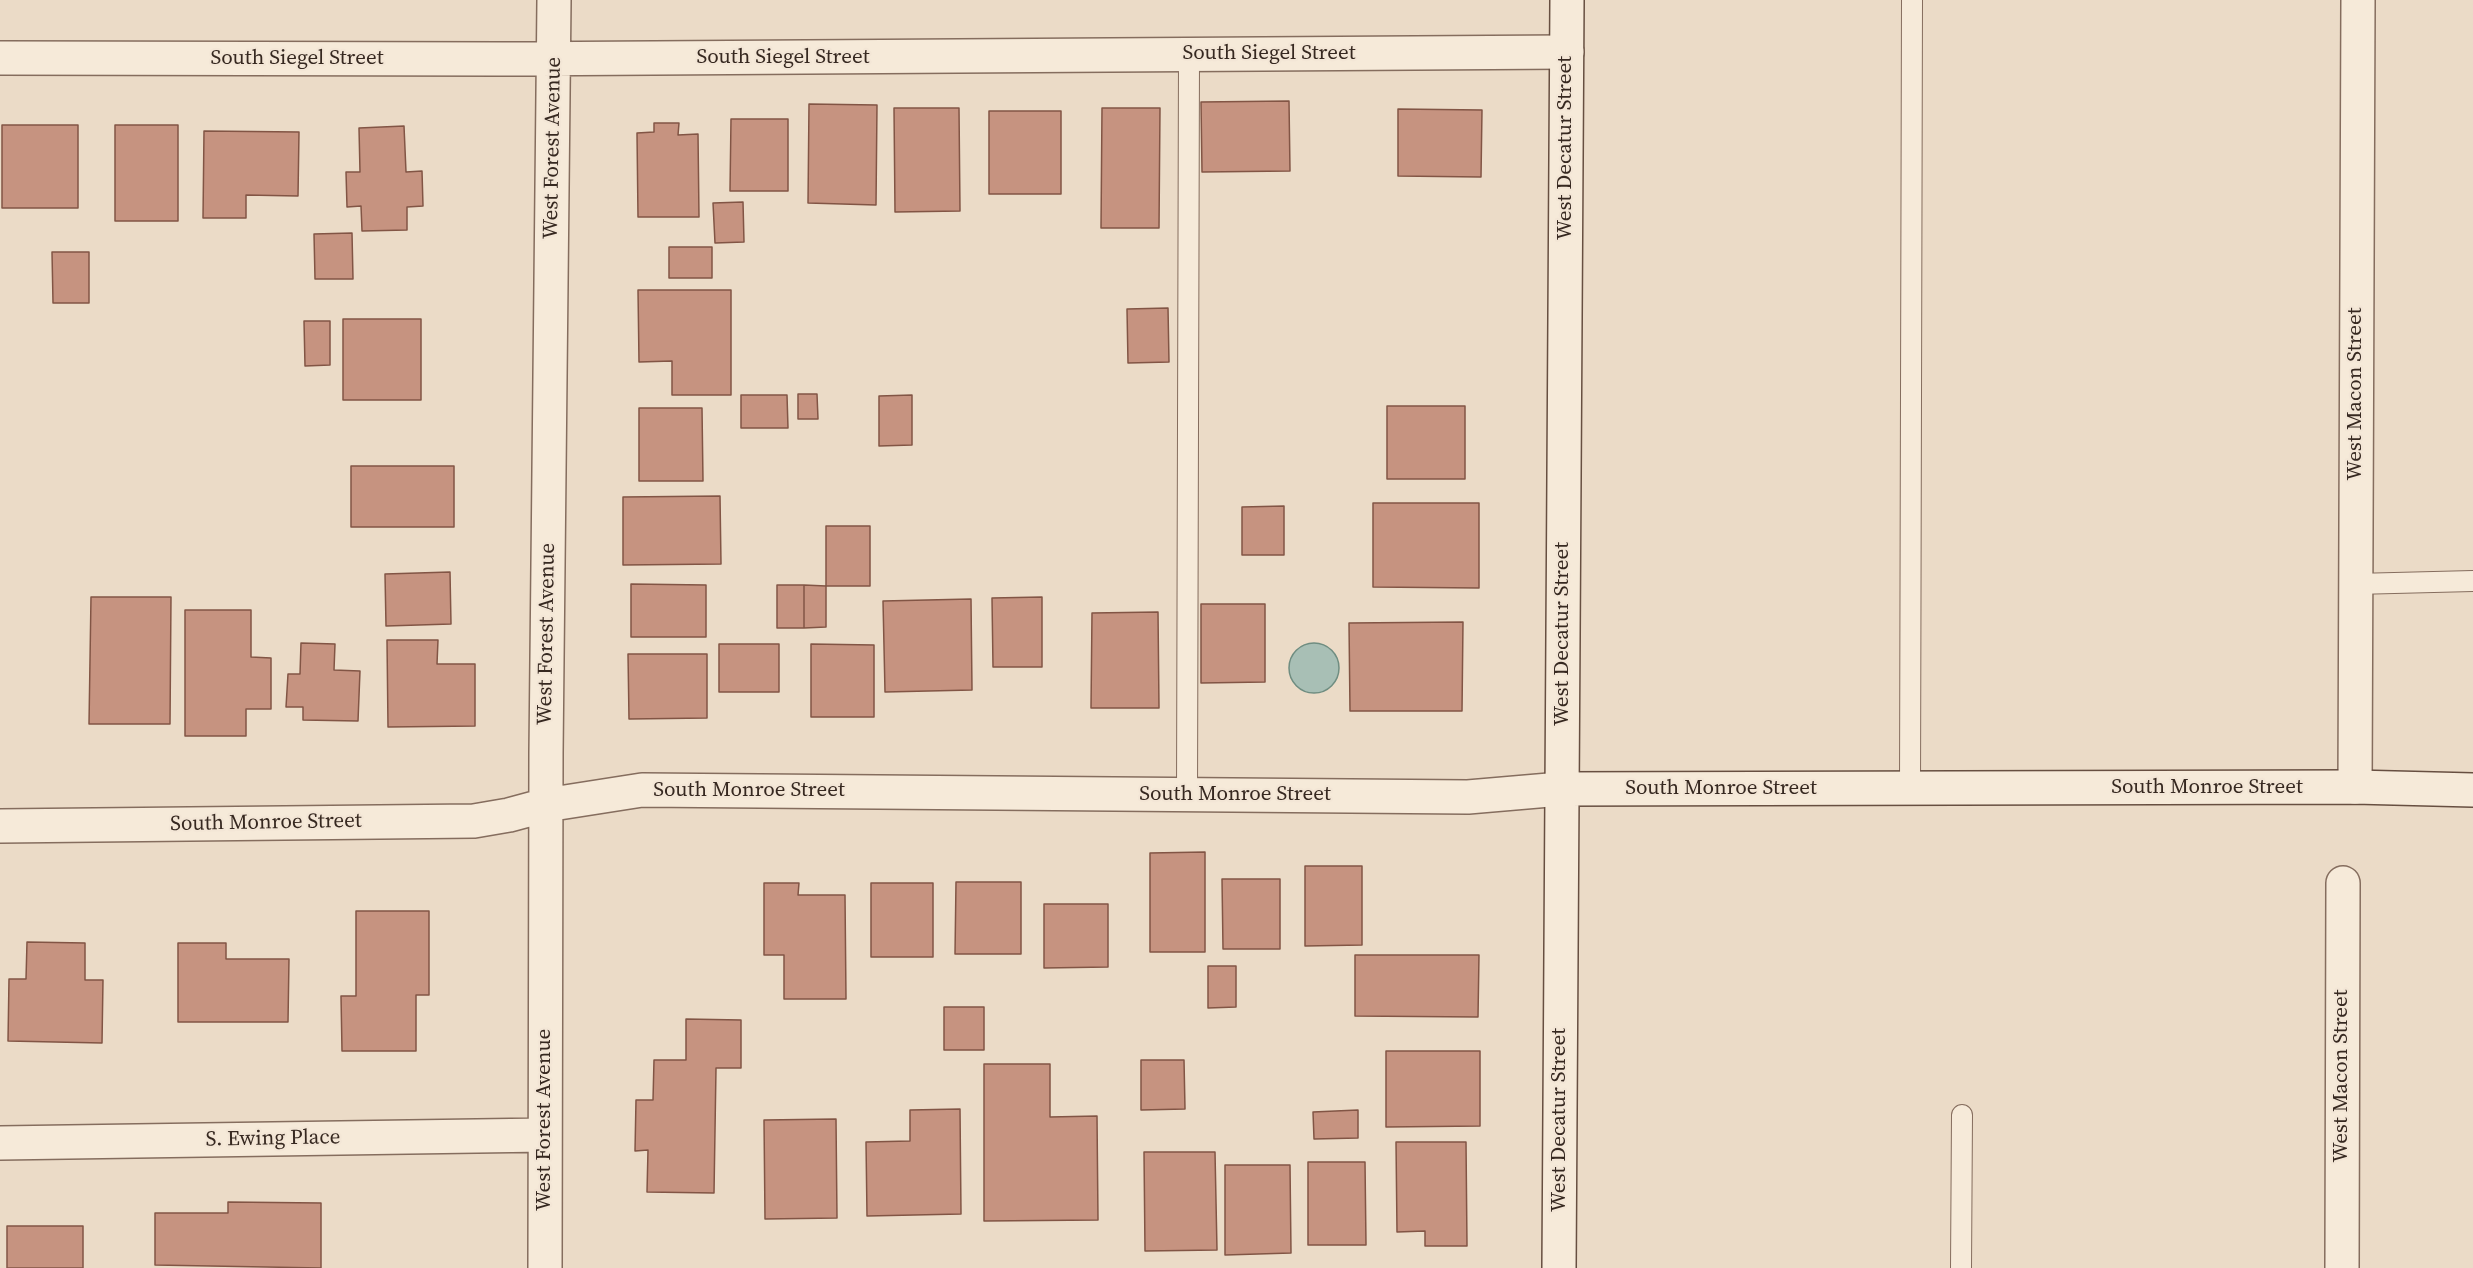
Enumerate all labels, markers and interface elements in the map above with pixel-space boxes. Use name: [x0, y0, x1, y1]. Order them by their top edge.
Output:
street label: South Siegel Street: [1183, 41, 1355, 67]
street label: South Siegel Street: [697, 45, 869, 71]
street label: South Siegel Street: [211, 46, 383, 72]
street label: West Decatur Street: [1553, 56, 1579, 240]
street label: West Forest Avenue: [539, 57, 567, 239]
street label: West Macon Street: [2343, 307, 2369, 481]
street label: West Decatur Street: [1550, 542, 1576, 726]
street label: West Forest Avenue: [533, 543, 561, 725]
street label: South Monroe Street: [2111, 775, 2303, 801]
street label: South Monroe Street: [1625, 776, 1817, 802]
street label: South Monroe Street: [653, 778, 845, 804]
street label: South Monroe Street: [1139, 782, 1331, 808]
street label: South Monroe Street: [170, 809, 362, 837]
street label: West Macon Street: [2329, 989, 2355, 1163]
street label: West Decatur Street: [1547, 1028, 1573, 1212]
street label: West Forest Avenue: [532, 1029, 558, 1211]
street label: S. Ewing Place: [205, 1125, 341, 1153]

